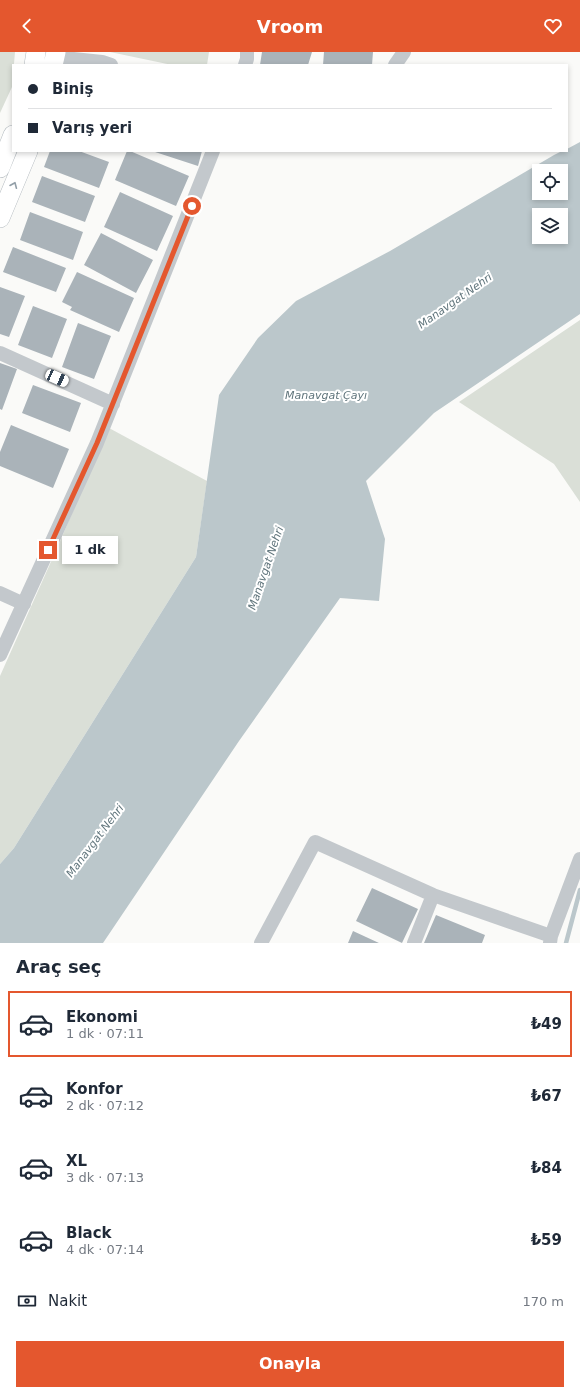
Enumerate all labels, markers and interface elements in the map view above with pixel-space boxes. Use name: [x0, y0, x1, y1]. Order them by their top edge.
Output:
icon: back: [16, 15, 38, 37]
icon: heart: [542, 15, 564, 37]
text: Vroom: [257, 16, 323, 37]
text: Biniş: [52, 80, 93, 98]
text: Varış yeri: [52, 119, 132, 137]
map controls: [532, 164, 568, 244]
button: locate: [532, 164, 568, 200]
one-way arrow: [9, 181, 17, 189]
route start: [183, 197, 201, 215]
button: layers: [532, 208, 568, 244]
water label: Manavgat Nehri: [415, 271, 495, 331]
car: [44, 368, 70, 388]
water label: Manavgat Çayı: [285, 389, 367, 402]
water label: Manavgat Nehri: [246, 524, 286, 612]
callout: 1 dk: [62, 536, 118, 564]
route end: [39, 541, 57, 559]
text: 1 dk: [74, 542, 106, 557]
water label: Manavgat Nehri: [63, 802, 127, 880]
text: Araç seç: [16, 956, 101, 977]
icon: car: [18, 1006, 54, 1042]
text: Ekonomi: [66, 1008, 138, 1026]
text: ₺49: [531, 1015, 562, 1033]
text: 1 dk · 07:11: [66, 1026, 144, 1041]
icon: car: [18, 1078, 54, 1114]
text: Konfor: [66, 1080, 123, 1098]
text: ₺67: [531, 1087, 562, 1105]
text: 2 dk · 07:12: [66, 1098, 144, 1113]
icon: car: [18, 1150, 54, 1186]
text: XL: [66, 1152, 87, 1170]
text: ₺84: [531, 1159, 562, 1177]
text: 3 dk · 07:13: [66, 1170, 144, 1185]
icon: car: [18, 1222, 54, 1258]
text: Black: [66, 1224, 112, 1242]
text: ₺59: [531, 1231, 562, 1249]
text: 4 dk · 07:14: [66, 1242, 144, 1257]
icon: cash: [16, 1290, 38, 1312]
text: Nakit: [48, 1292, 87, 1310]
text: 170 m: [522, 1294, 564, 1309]
button: Onayla: [16, 1341, 564, 1387]

